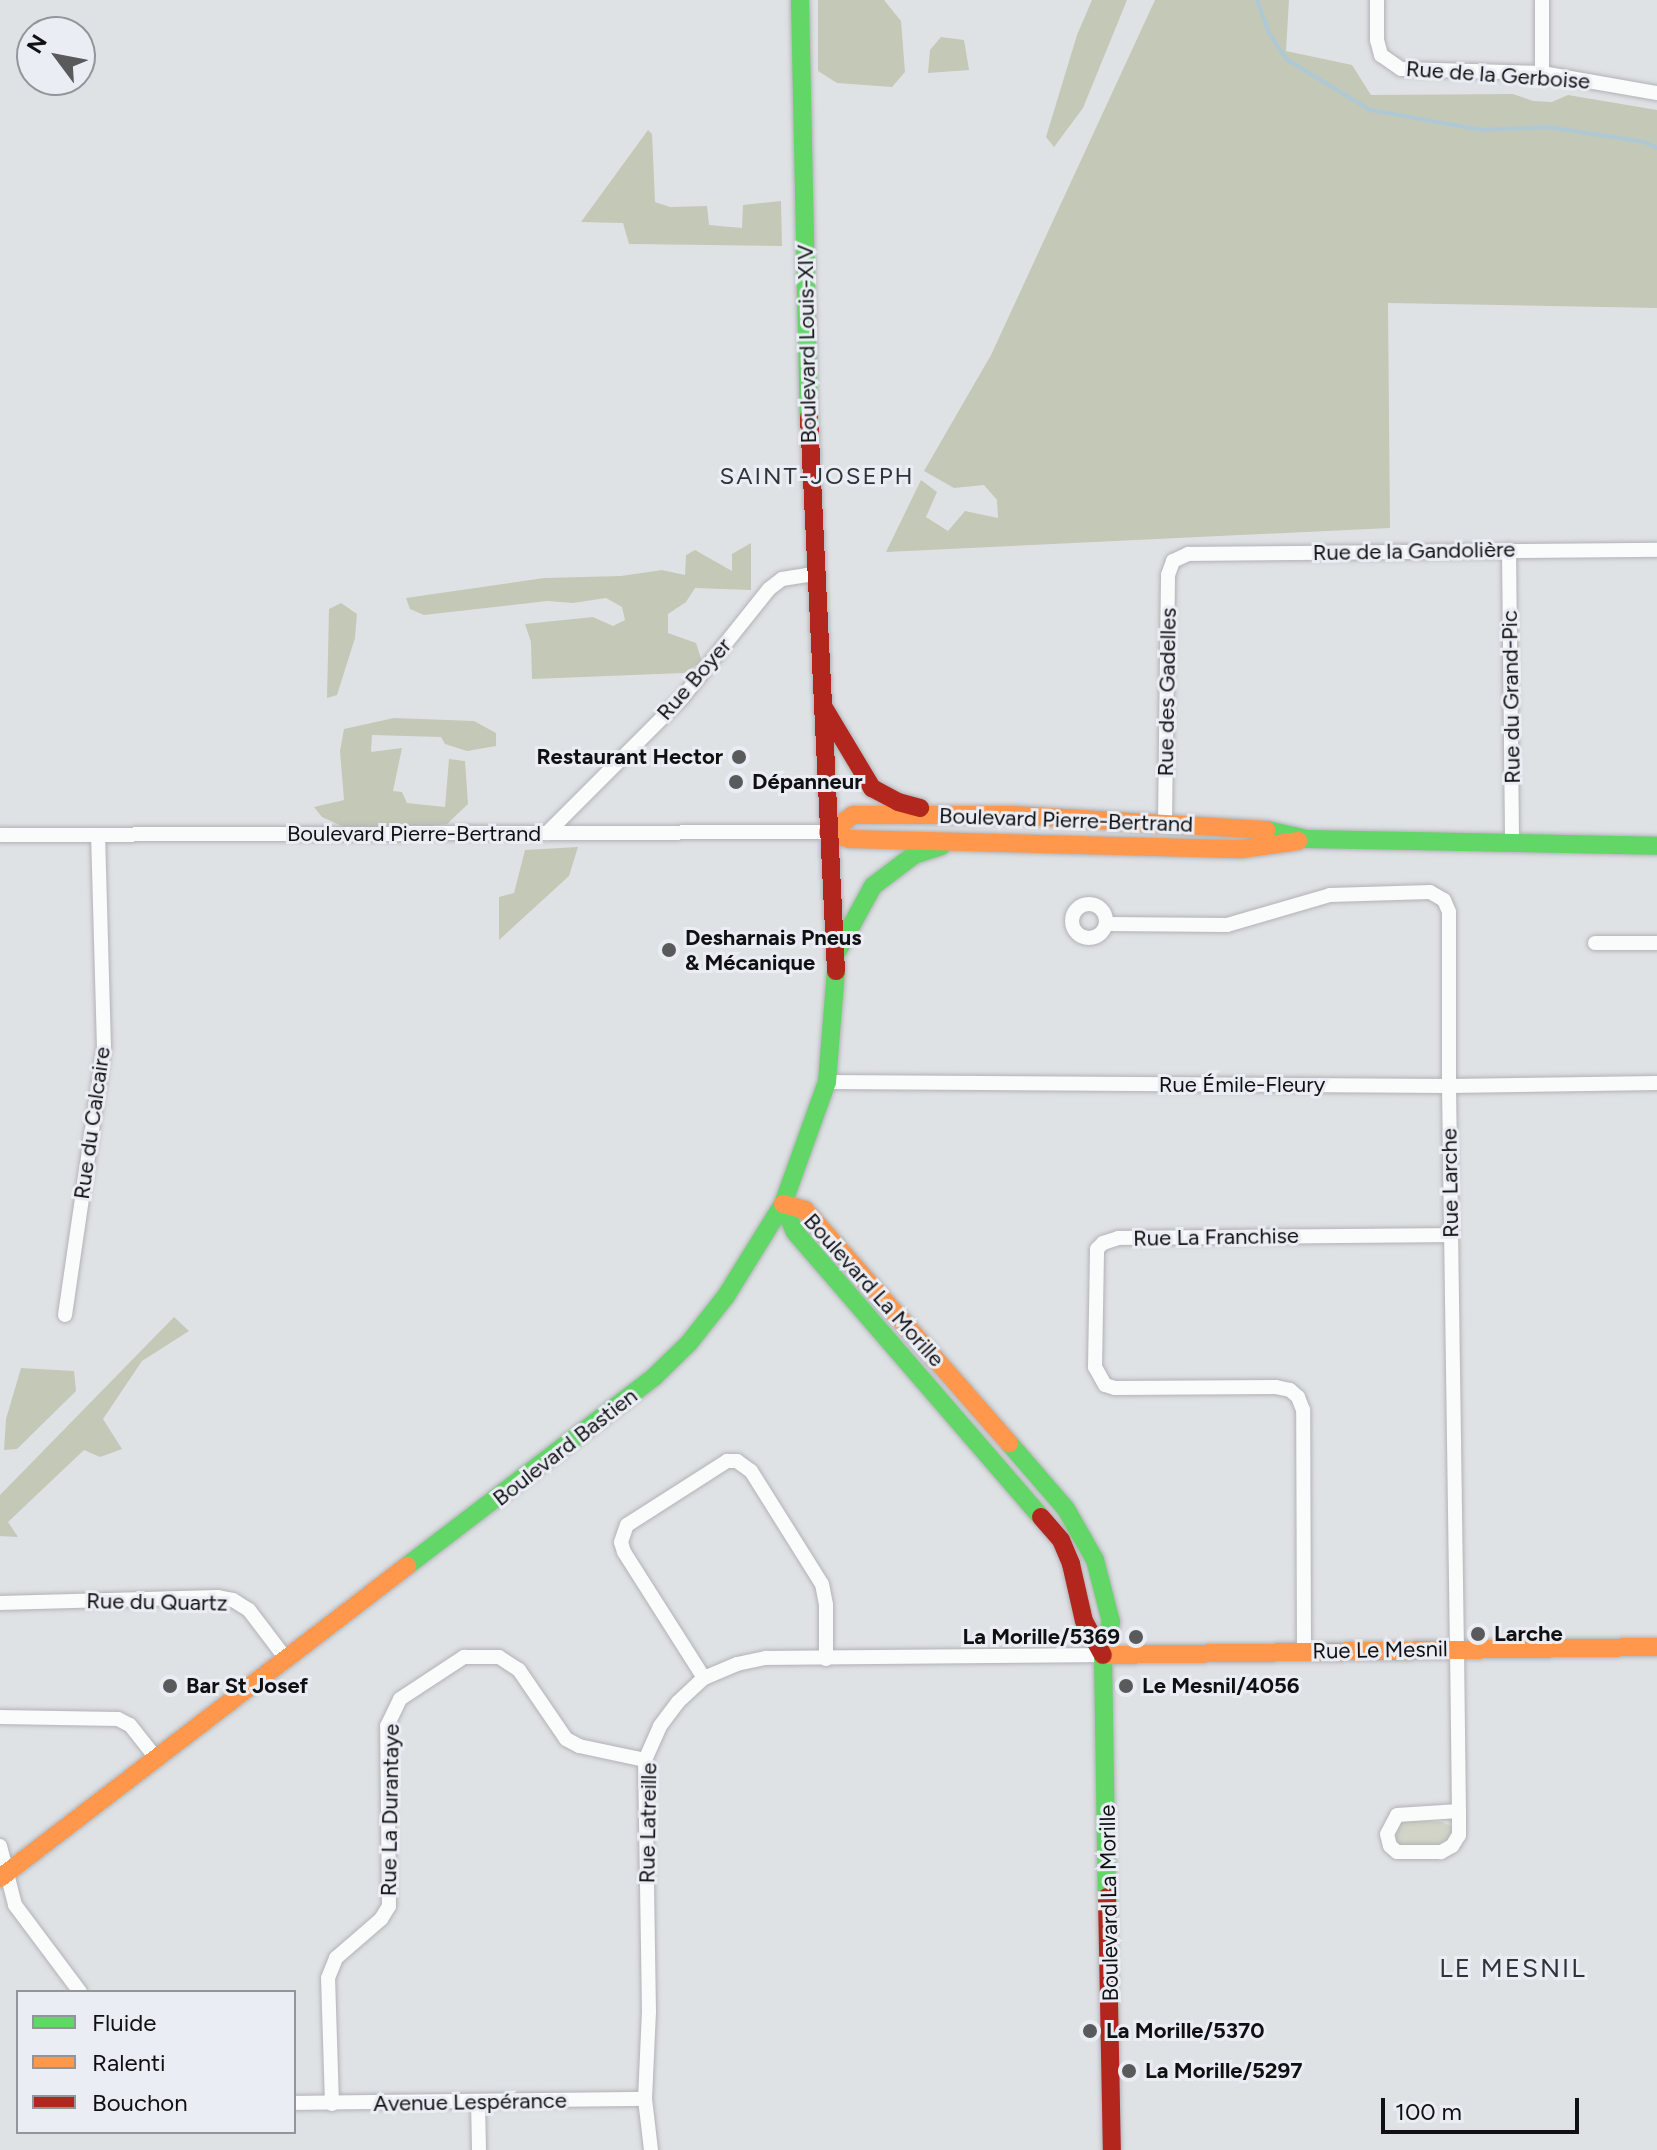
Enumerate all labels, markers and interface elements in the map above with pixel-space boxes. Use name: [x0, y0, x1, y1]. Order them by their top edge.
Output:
north arrow: [16, 16, 96, 96]
text: N: [21, 30, 53, 58]
street label: Rue de la Gerboise: [1405, 55, 1591, 95]
street label: Boulevard Louis-XIV: [792, 244, 822, 444]
district label: SAINT-JOSEPH: [719, 462, 915, 490]
street label: Rue de la Gandolière: [1312, 536, 1516, 566]
street label: Rue des Gadelles: [1152, 607, 1182, 777]
street label: Rue du Grand-Pic: [1496, 610, 1526, 784]
street label: Rue Boyer: [651, 633, 737, 725]
place label: Restaurant Hector: [536, 744, 723, 770]
marker: Restaurant Hector: [730, 748, 748, 766]
place label: Dépanneur: [752, 769, 863, 795]
marker: Dépanneur: [727, 773, 745, 791]
street label: Boulevard Pierre-Bertrand: [939, 802, 1193, 838]
street label: Boulevard Pierre-Bertrand: [287, 821, 541, 847]
place label: Desharnais Pneus & Mécanique: [685, 924, 862, 976]
marker: Desharnais Pneus & Mécanique: [660, 941, 678, 959]
street label: Rue du Calcaire: [68, 1045, 116, 1201]
street label: Rue Émile-Fleury: [1159, 1072, 1325, 1098]
street label: Rue Larche: [1436, 1128, 1464, 1238]
street label: Boulevard La Morille: [798, 1208, 950, 1372]
street label: Rue La Franchise: [1133, 1222, 1299, 1252]
street label: Boulevard Bastien: [488, 1382, 642, 1512]
street label: Rue du Quartz: [86, 1588, 228, 1616]
place label: Larche: [1494, 1621, 1563, 1647]
place label: La Morille/5369: [962, 1624, 1120, 1650]
marker: Larche: [1469, 1625, 1487, 1643]
marker: La Morille/5369: [1127, 1628, 1145, 1646]
street label: Rue Le Mesnil: [1312, 1636, 1448, 1664]
place label: Bar St Josef: [186, 1673, 308, 1699]
place label: Le Mesnil/4056: [1142, 1673, 1299, 1699]
marker: Bar St Josef: [161, 1677, 179, 1695]
marker: Le Mesnil/4056: [1117, 1677, 1135, 1695]
street label: Rue La Durantaye: [375, 1723, 405, 1897]
street label: Rue Latreille: [634, 1762, 662, 1884]
street label: Boulevard La Morille: [1094, 1804, 1124, 2002]
district label: LE MESNIL: [1439, 1953, 1587, 1985]
legend: [16, 1990, 296, 2134]
text: Fluide: [92, 2008, 156, 2037]
place label: La Morille/5370: [1106, 2018, 1265, 2044]
marker: La Morille/5370: [1081, 2022, 1099, 2040]
text: Ralenti: [92, 2048, 166, 2077]
place label: La Morille/5297: [1145, 2058, 1303, 2084]
marker: La Morille/5297: [1120, 2062, 1138, 2080]
scale bar: [1385, 2082, 1583, 2132]
street label: Avenue Lespérance: [373, 2087, 567, 2117]
text: Bouchon: [92, 2088, 188, 2117]
text: 100 m: [1395, 2097, 1462, 2126]

